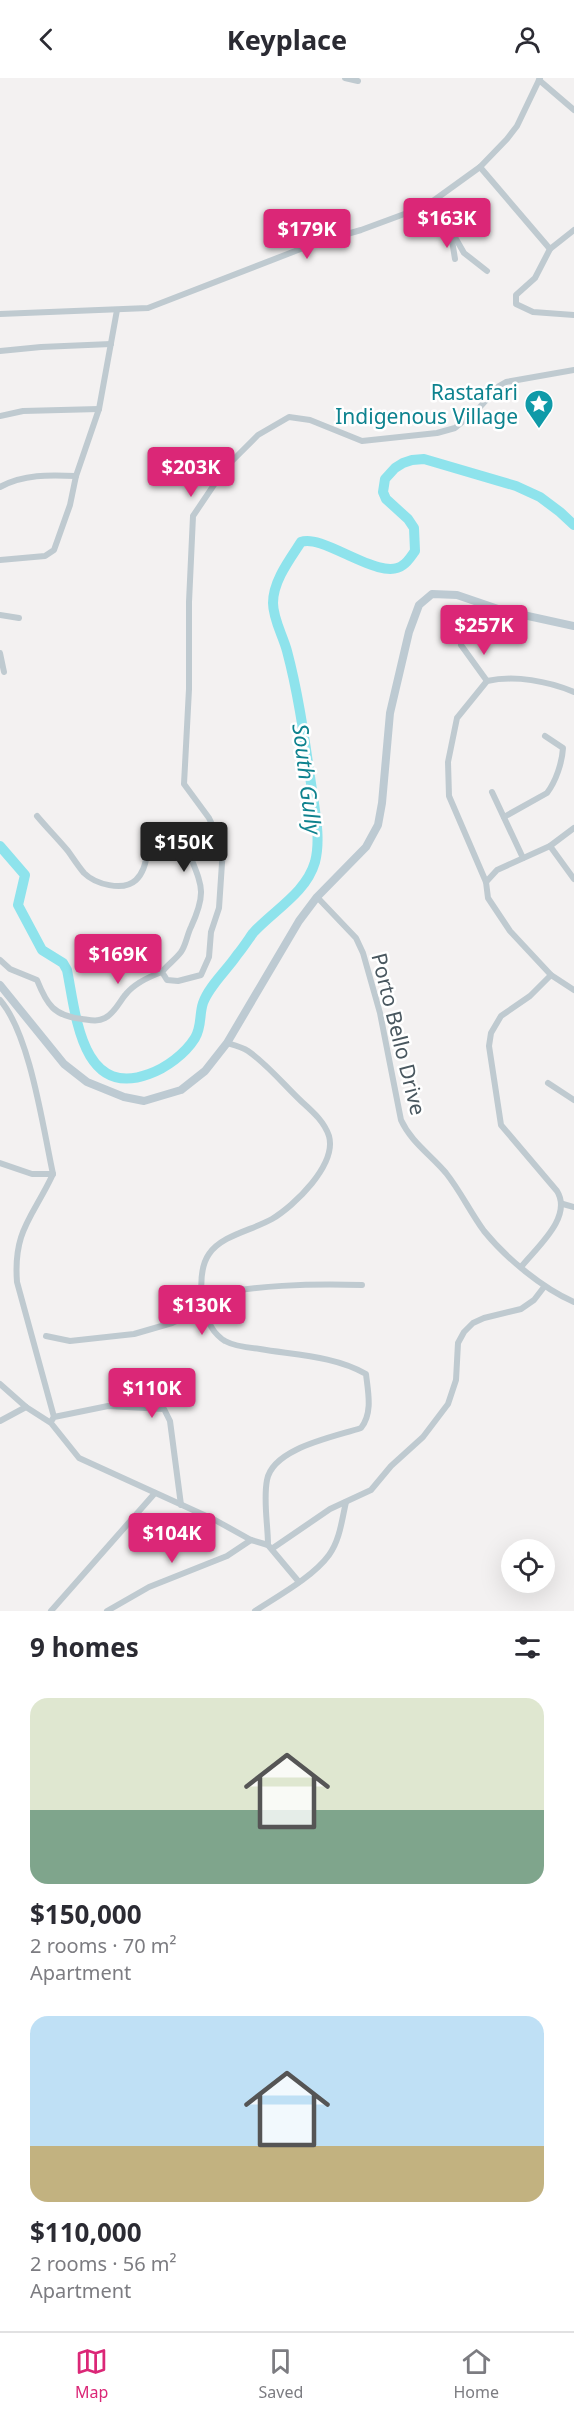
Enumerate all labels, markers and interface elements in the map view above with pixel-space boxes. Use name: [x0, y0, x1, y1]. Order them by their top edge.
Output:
text: Keyplace: [227, 21, 347, 58]
icon: back: [30, 23, 63, 56]
icon: person: [511, 23, 544, 56]
pin: $163K: [405, 198, 489, 249]
text: $163K: [417, 204, 477, 231]
pin: $179K: [265, 209, 349, 260]
text: $179K: [277, 215, 337, 242]
place label: Rastafari Indigenous Village: [335, 378, 518, 430]
place icon: Rastafari Indigenous Village: [523, 388, 555, 430]
pin: $203K: [149, 447, 233, 498]
text: $203K: [161, 453, 221, 480]
pin: $257K: [442, 605, 526, 656]
text: $257K: [454, 611, 514, 638]
water label: South Gully: [286, 722, 330, 838]
pin: $150K: [142, 822, 226, 873]
text: $150K: [154, 828, 214, 855]
pin: $169K: [76, 934, 160, 985]
text: $169K: [88, 940, 148, 967]
street label: Porto Bello Drive: [365, 950, 433, 1118]
pin: $130K: [160, 1285, 244, 1336]
text: $130K: [172, 1291, 232, 1318]
pin: $110K: [110, 1368, 194, 1419]
text: $110K: [122, 1374, 182, 1401]
pin: $104K: [130, 1513, 214, 1564]
text: $104K: [142, 1519, 202, 1546]
map controls: [501, 1539, 555, 1593]
button: locate: [501, 1539, 555, 1593]
text: 9 homes: [30, 1629, 139, 1665]
icon: filters: [511, 1631, 544, 1664]
icon: home: [233, 1737, 341, 1845]
text: $150,000: [30, 1896, 142, 1932]
text: 2 rooms · 70 m²: [30, 1932, 177, 1959]
text: Apartment: [30, 1959, 131, 1986]
icon: home: [233, 2055, 341, 2163]
text: $110,000: [30, 2214, 142, 2250]
text: 2 rooms · 56 m²: [30, 2250, 177, 2277]
text: Apartment: [30, 2277, 131, 2304]
tab: Map: [75, 2345, 108, 2403]
tab: Saved: [259, 2345, 303, 2403]
tab: Home: [453, 2345, 499, 2403]

